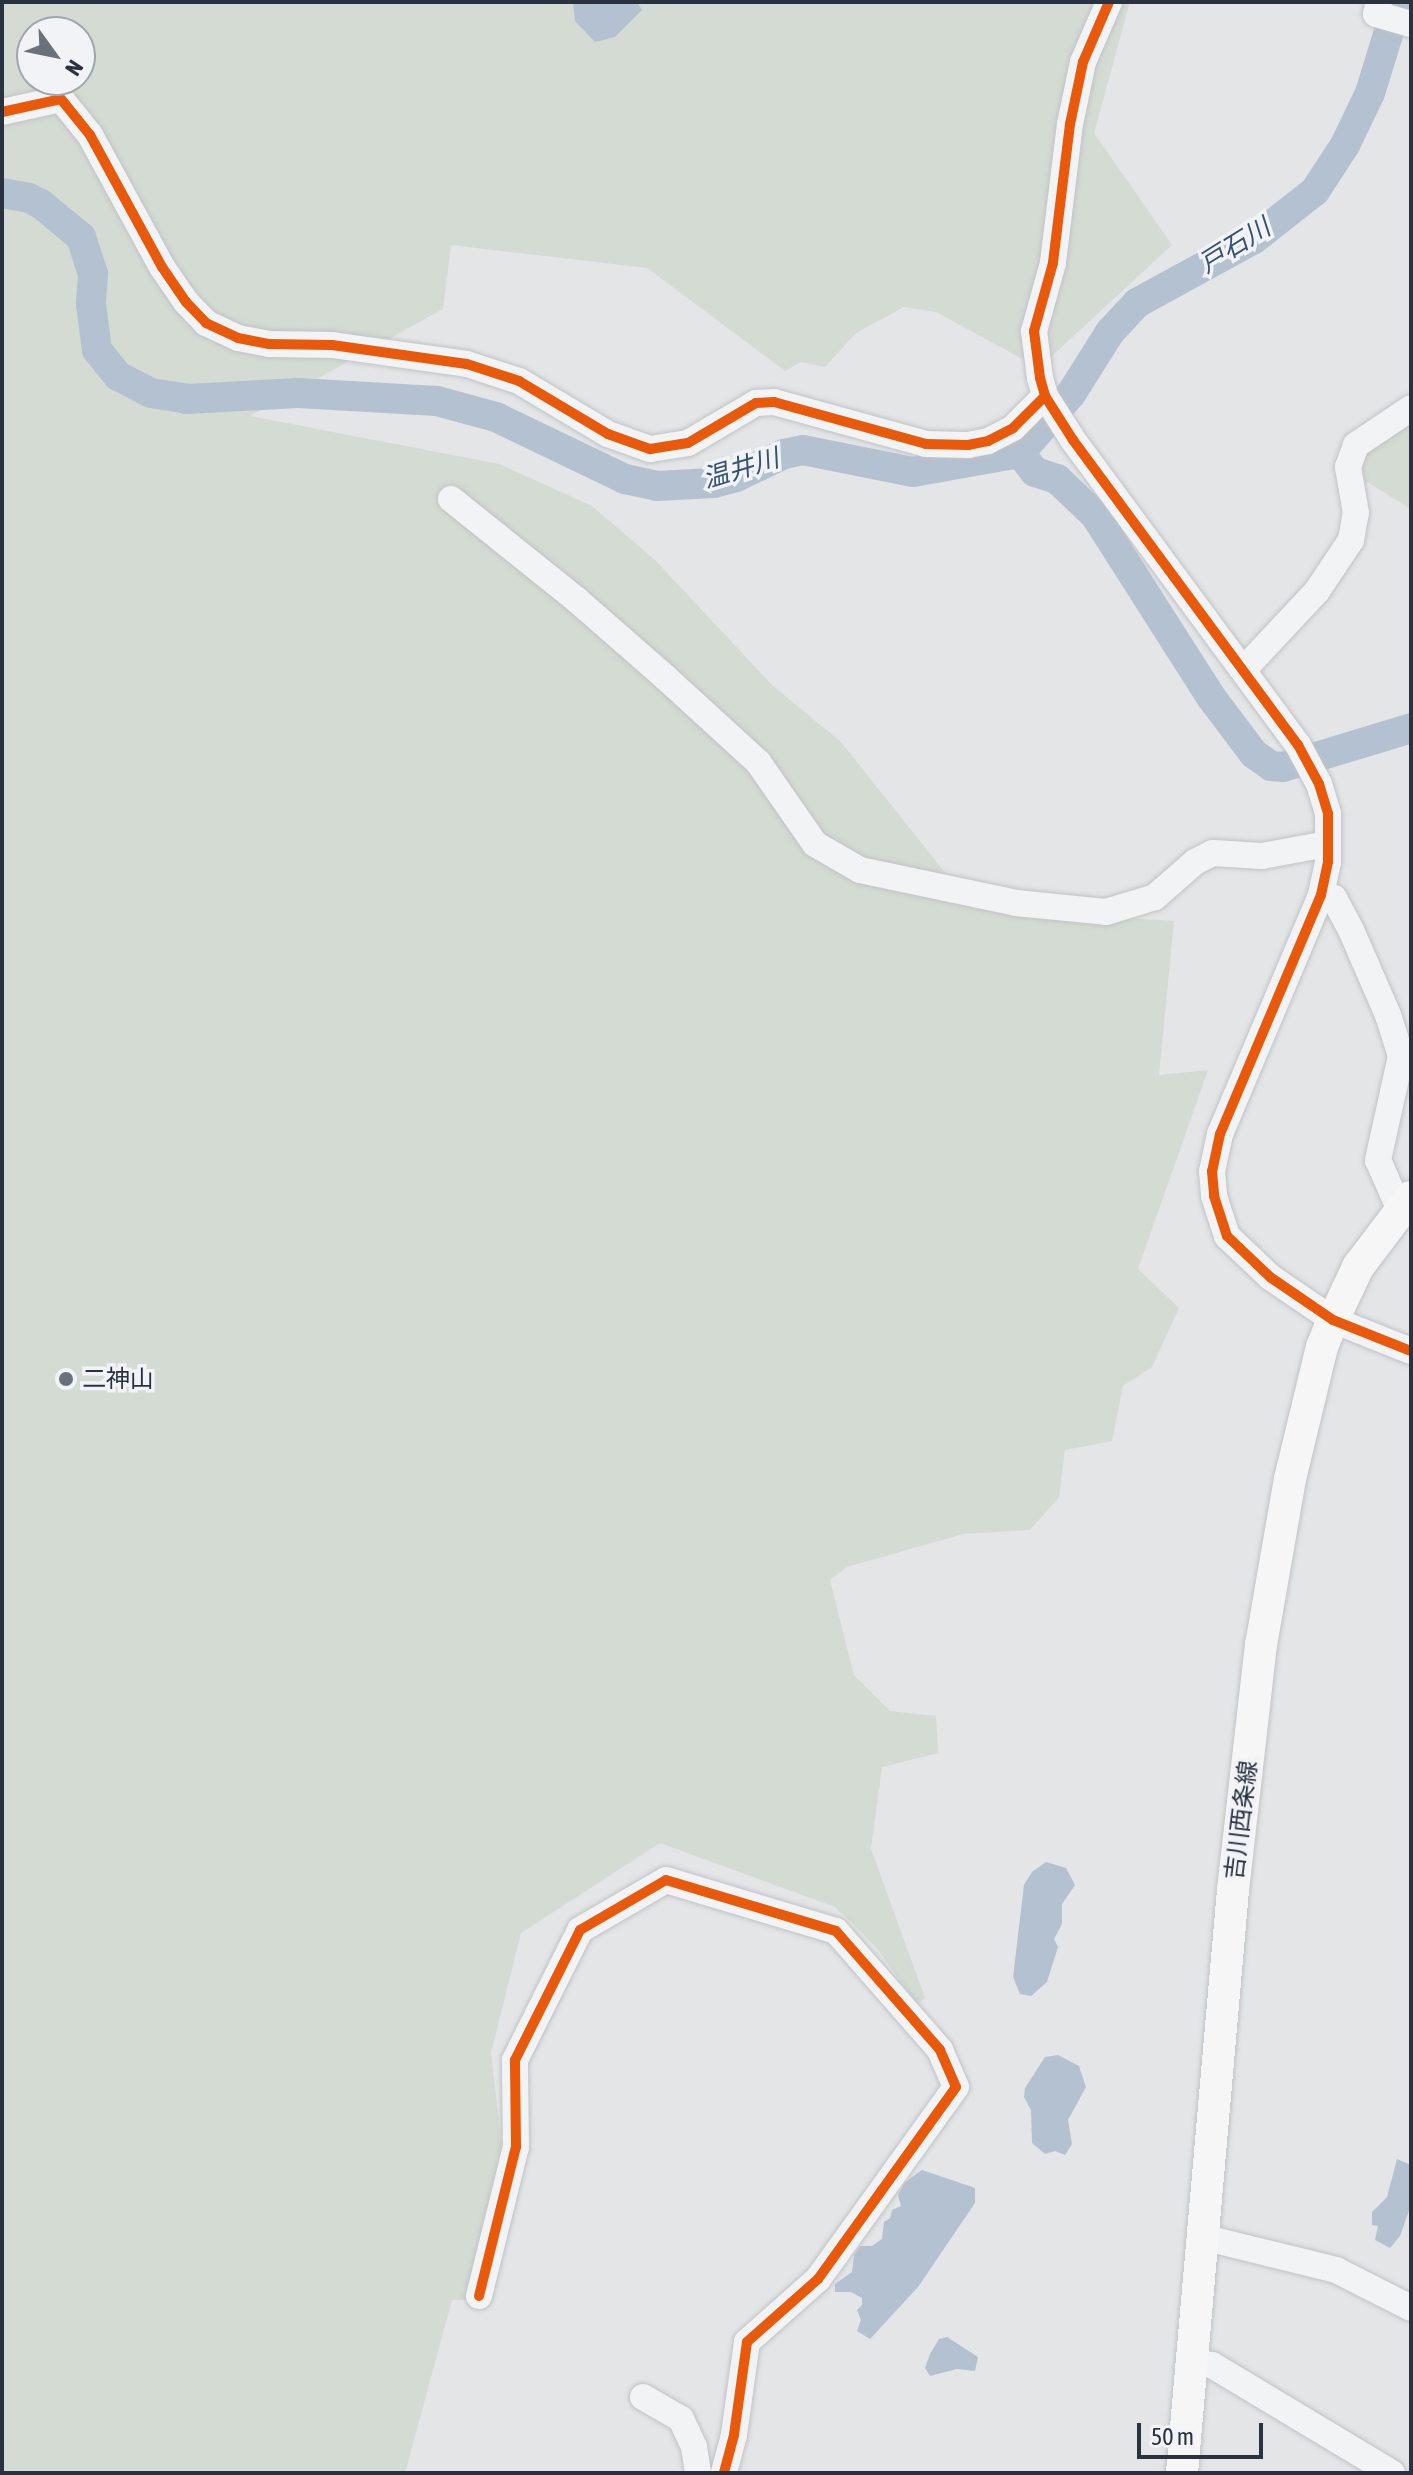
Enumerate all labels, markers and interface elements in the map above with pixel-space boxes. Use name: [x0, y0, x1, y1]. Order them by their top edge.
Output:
north arrow: [16, 16, 96, 96]
text: N: [60, 55, 89, 81]
water label: 戸石川: [1194, 212, 1276, 280]
water label: 温井川: [699, 443, 783, 495]
place label: 二神山: [82, 1365, 154, 1393]
marker: 二神山: [57, 1370, 75, 1388]
street label: 吉川西条線: [1219, 1759, 1263, 1881]
scale bar: [1141, 2407, 1267, 2457]
text: 50 m: [1151, 2423, 1194, 2450]

